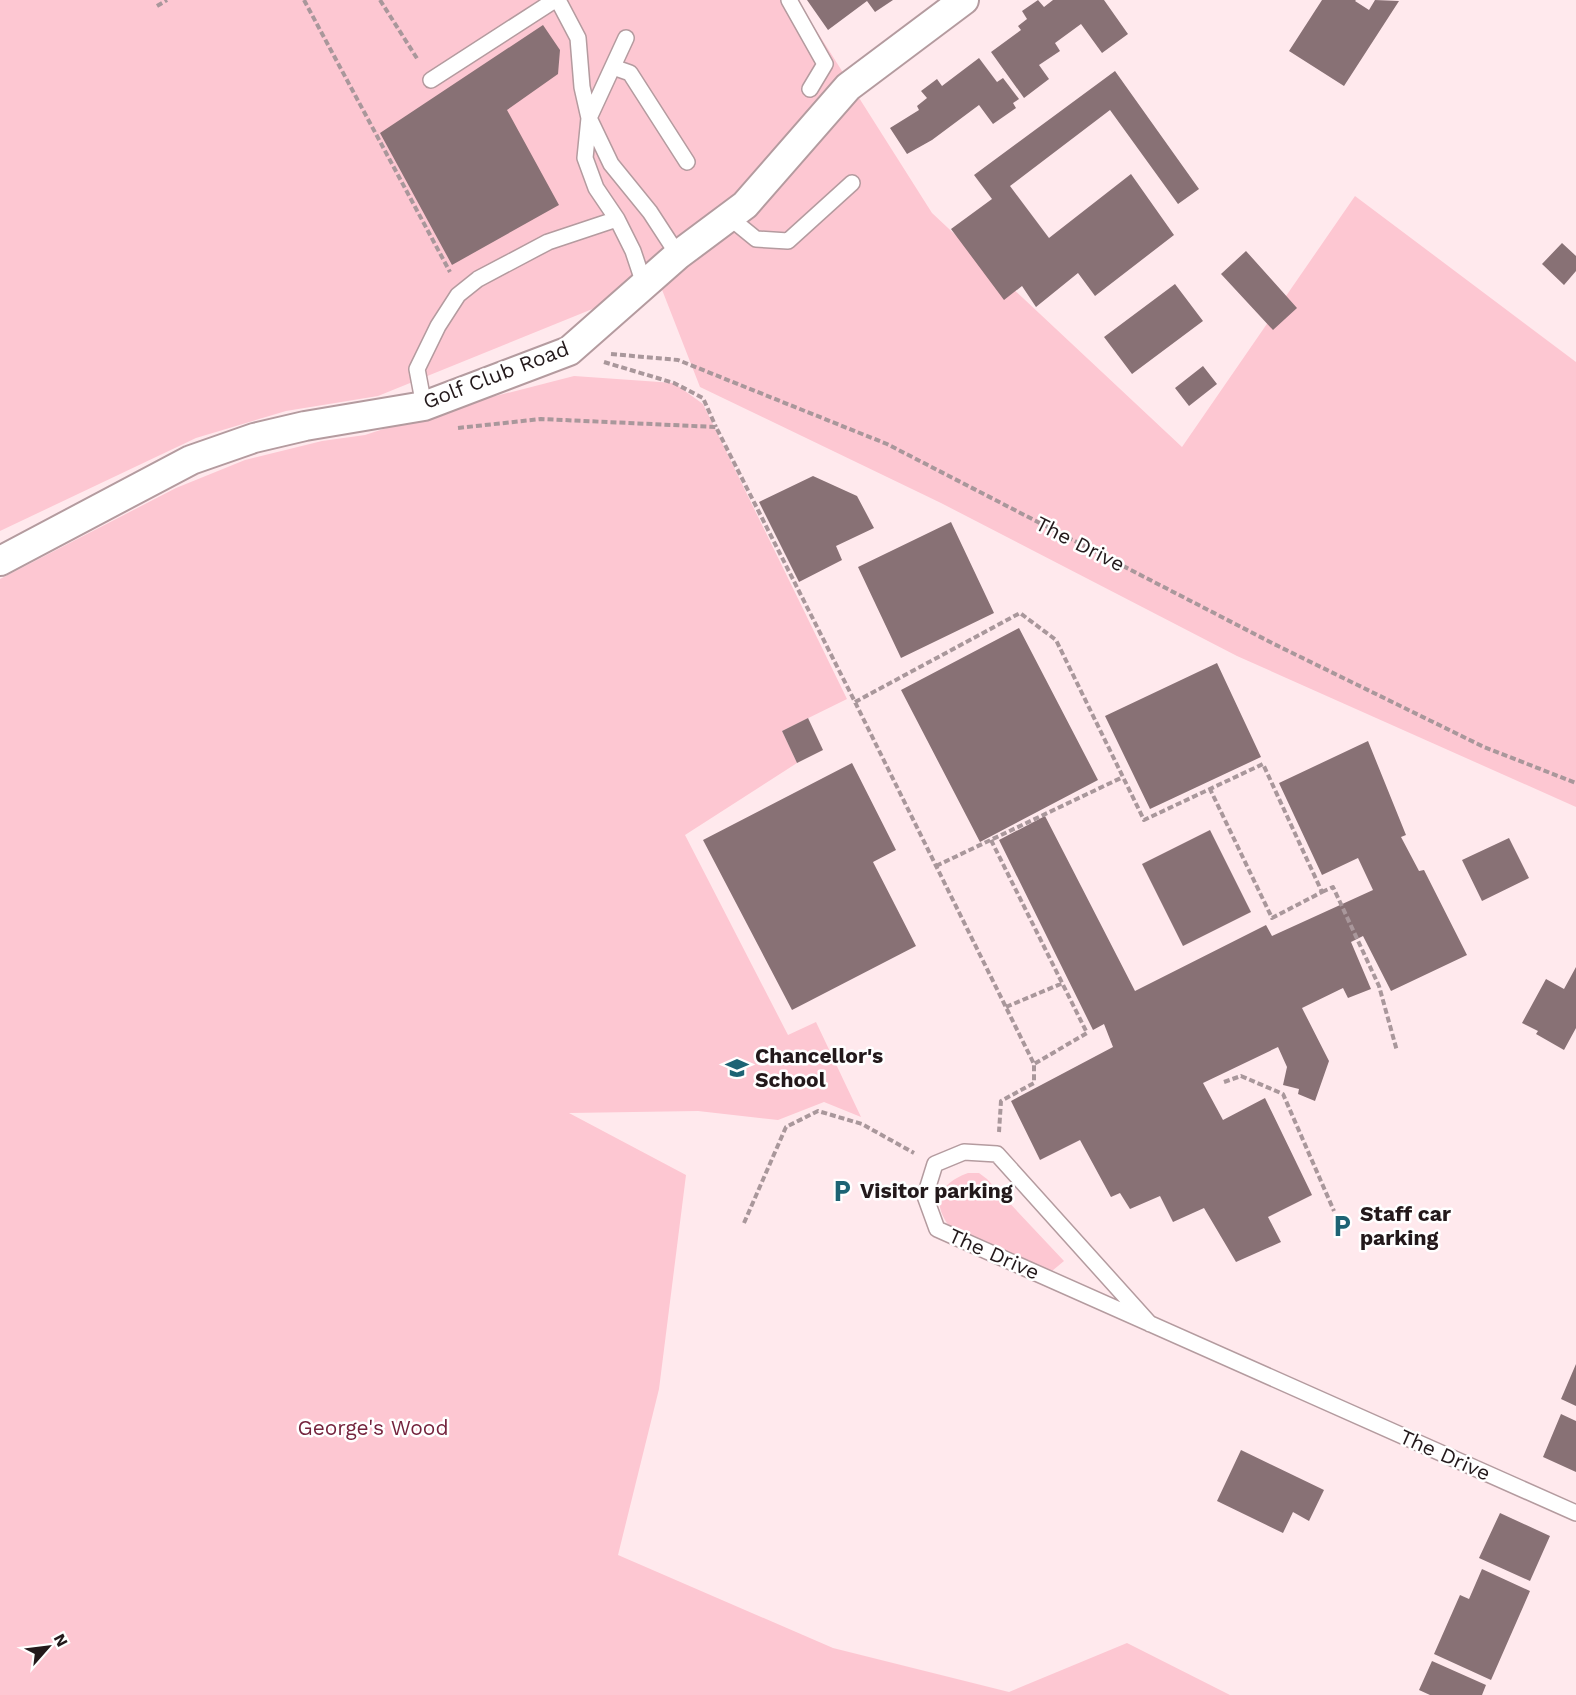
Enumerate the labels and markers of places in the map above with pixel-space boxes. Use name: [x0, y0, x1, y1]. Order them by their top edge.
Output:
place label: Chancellor's School: [755, 1043, 883, 1092]
school or university icon: Chancellor's School: [724, 1055, 750, 1081]
parking icon: Visitor parking: [829, 1178, 855, 1204]
place label: Visitor parking: [860, 1178, 1013, 1203]
place label: Staff car parking: [1360, 1201, 1451, 1250]
parking icon: Staff car parking: [1329, 1213, 1355, 1239]

